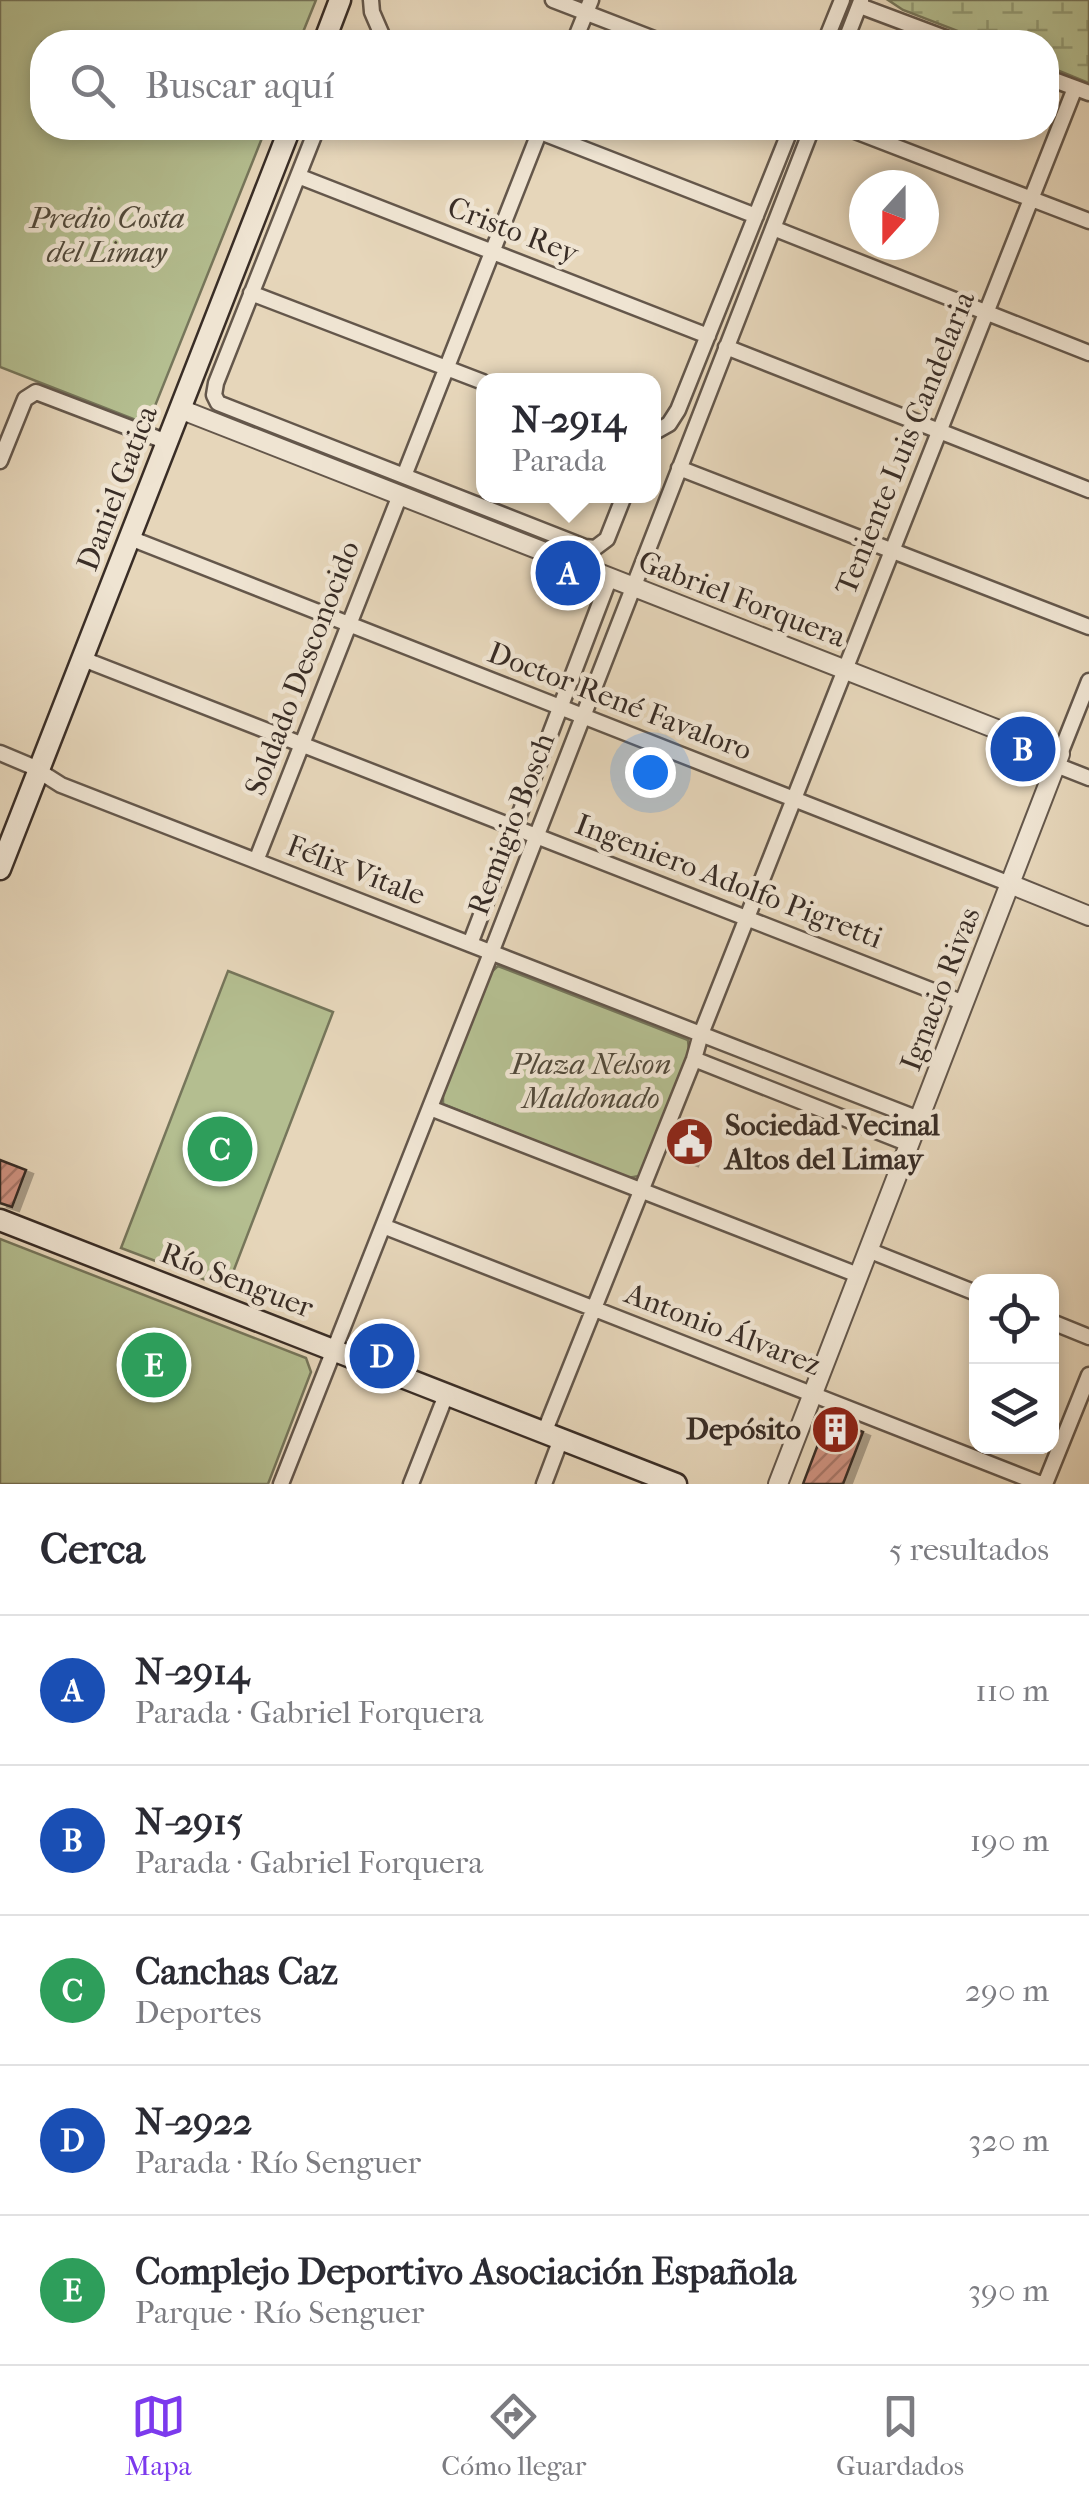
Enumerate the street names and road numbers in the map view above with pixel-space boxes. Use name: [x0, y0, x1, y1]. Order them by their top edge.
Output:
street label: Cristo Rey: [443, 190, 584, 272]
street label: Teniente Luis Candelaria: [829, 285, 983, 600]
street label: Daniel Gatica: [70, 400, 165, 576]
street label: Soldado Desconocido: [238, 536, 367, 800]
street label: Gabriel Forquera: [633, 544, 851, 655]
street label: Doctor René Favaloro: [483, 635, 757, 768]
street label: Remigio Bosch: [461, 728, 562, 920]
street label: Ingeniero Adolfo Pigretti: [570, 807, 887, 956]
street label: Félix Vitale: [282, 828, 430, 913]
street label: Ignacio Rivas: [893, 902, 988, 1076]
street label: Río Senguer: [156, 1235, 318, 1326]
street label: Antonio Álvarez: [619, 1276, 826, 1383]

